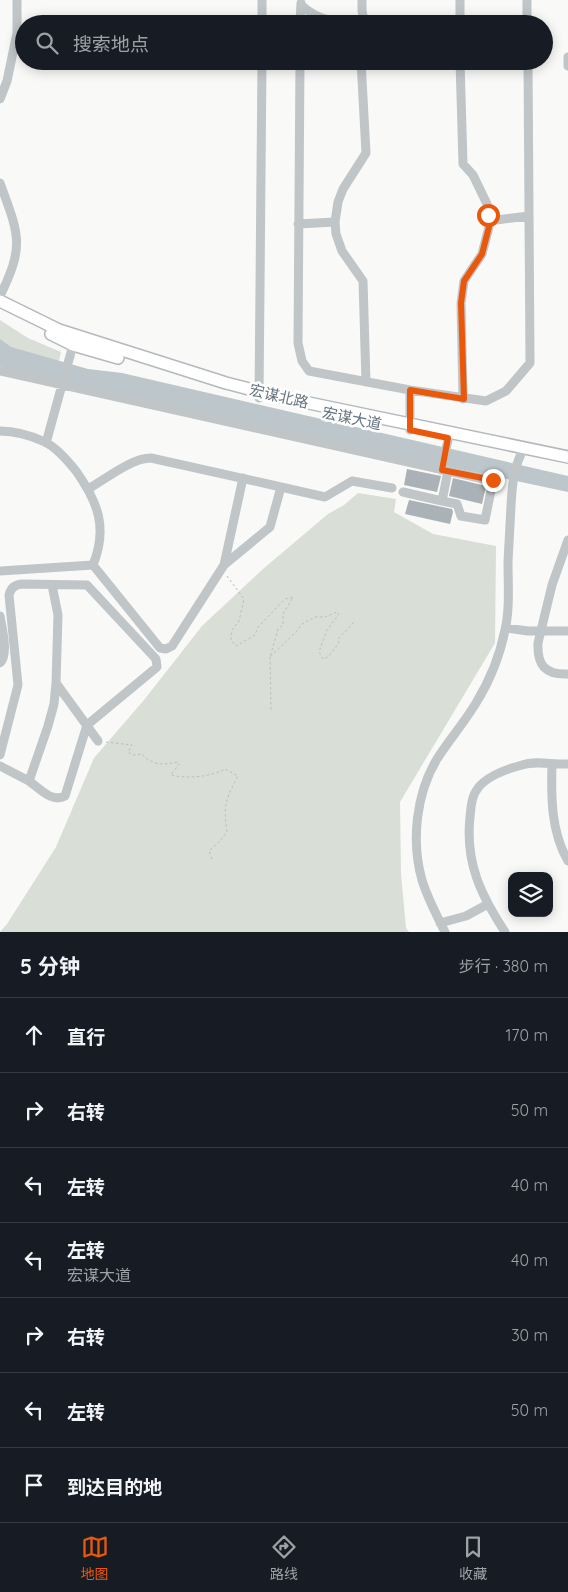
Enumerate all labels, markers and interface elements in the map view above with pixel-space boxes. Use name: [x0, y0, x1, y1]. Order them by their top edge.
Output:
search box: [15, 15, 553, 70]
icon: search: [33, 29, 61, 57]
text: 搜索地点: [73, 32, 149, 56]
route start: [477, 204, 500, 227]
street label: 宏谋北路: [248, 380, 310, 412]
street label: 宏谋大道: [321, 402, 383, 434]
route end: [482, 469, 505, 492]
map controls: [508, 872, 553, 917]
button: layers: [508, 872, 553, 917]
text: 5 分钟: [20, 953, 80, 979]
text: 步行 · 380 m: [459, 956, 548, 976]
icon: ahead: [20, 1021, 48, 1049]
text: 直行: [67, 1025, 105, 1049]
text: 170 m: [505, 1025, 548, 1045]
icon: right: [20, 1096, 48, 1124]
text: 右转: [67, 1100, 105, 1124]
text: 50 m: [511, 1100, 548, 1120]
icon: left: [20, 1171, 48, 1199]
text: 左转: [67, 1175, 105, 1199]
text: 40 m: [511, 1175, 548, 1195]
text: 左转: [67, 1238, 105, 1262]
icon: left: [20, 1246, 48, 1274]
text: 40 m: [511, 1250, 548, 1270]
text: 宏谋大道: [67, 1265, 131, 1285]
icon: right: [20, 1321, 48, 1349]
text: 右转: [67, 1325, 105, 1349]
text: 30 m: [511, 1325, 548, 1345]
icon: left: [20, 1396, 48, 1424]
text: 左转: [67, 1400, 105, 1424]
text: 50 m: [511, 1400, 548, 1420]
icon: arrive: [20, 1471, 48, 1499]
text: 到达目的地: [67, 1475, 162, 1499]
tab: 地图: [81, 1533, 109, 1583]
tab: 路线: [270, 1533, 298, 1583]
tab: 收藏: [459, 1533, 487, 1583]

